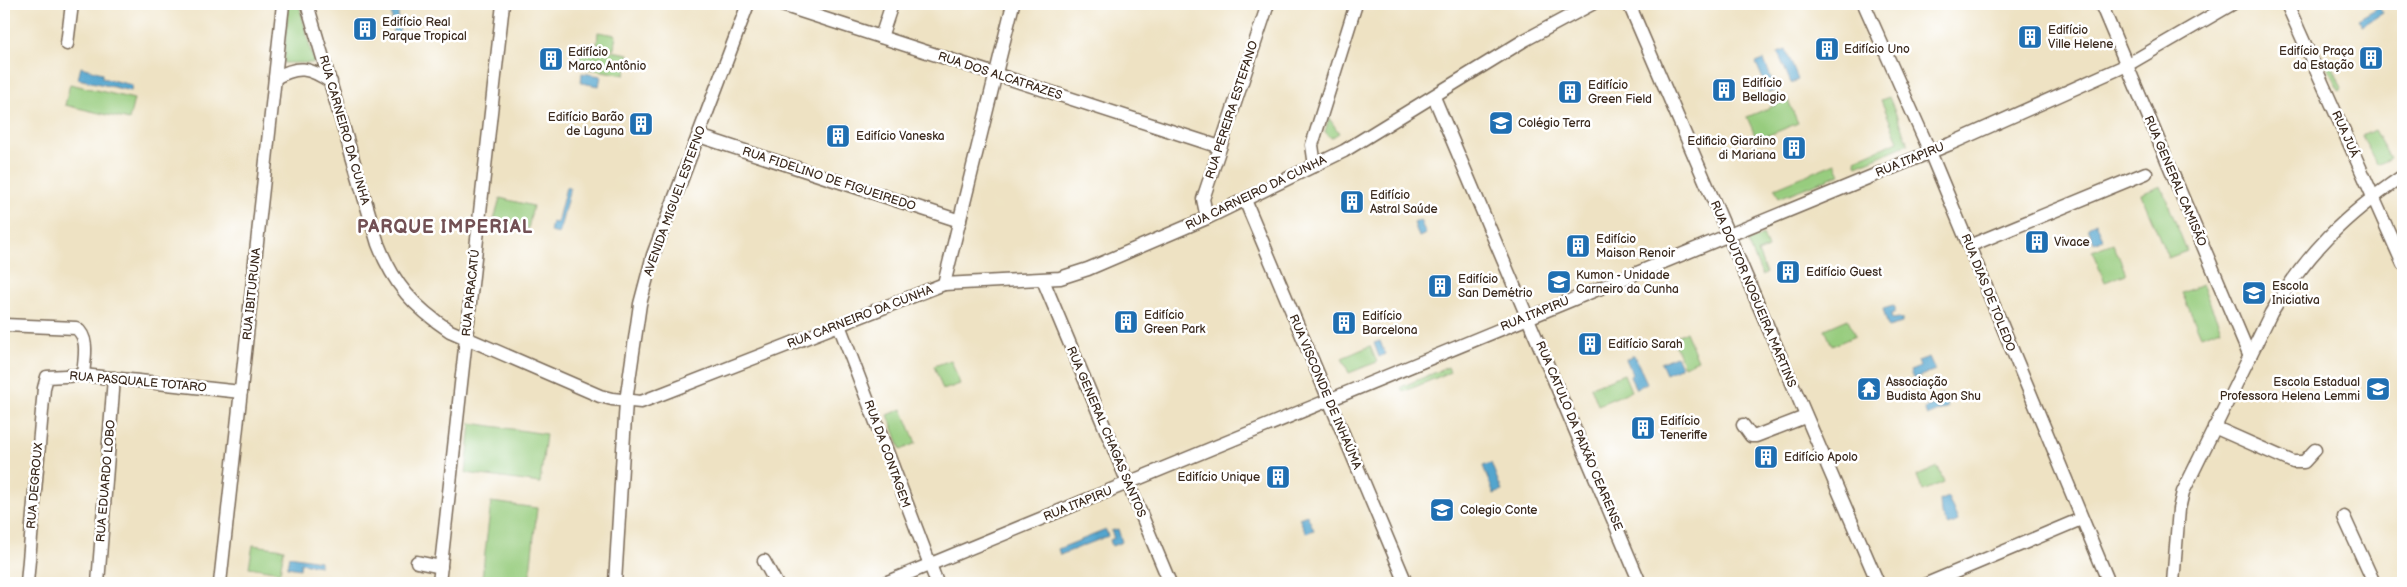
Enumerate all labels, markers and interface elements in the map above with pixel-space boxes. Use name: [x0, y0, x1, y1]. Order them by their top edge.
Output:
place label: Edifício Real Parque Tropical: [382, 15, 467, 44]
building icon: Edifício Real Parque Tropical: [352, 16, 378, 42]
place label: Edifício Ville Helene: [2048, 23, 2113, 52]
building icon: Edifício Ville Helene: [2017, 24, 2043, 50]
building icon: Edifício Uno: [1814, 36, 1840, 62]
street label: RUA PEREIRA ESTEFANO: [1203, 39, 1261, 181]
place label: Edifício Uno: [1844, 42, 1910, 57]
place label: Edifício Praça da Estação: [2279, 44, 2354, 73]
place label: Edifício Marco Antônio: [568, 45, 646, 74]
building icon: Edifício Praça da Estação: [2358, 45, 2384, 71]
building icon: Edifício Marco Antônio: [538, 46, 564, 72]
street label: RUA DOS ALCATRAZES: [936, 49, 1064, 103]
street label: RUA CARNEIRO DA CUNHA: [315, 53, 373, 207]
place label: Edifício Bellagio: [1742, 76, 1786, 105]
building icon: Edifício Bellagio: [1711, 77, 1737, 103]
place label: Edifício Green Field: [1588, 78, 1652, 107]
building icon: Edifício Green Field: [1557, 79, 1583, 105]
street label: RUA JUÁ: [2328, 108, 2364, 160]
place label: Edifício Barão de Laguna: [548, 110, 624, 139]
school or university icon: Colégio Terra: [1488, 110, 1514, 136]
building icon: Edifício Barão de Laguna: [628, 111, 654, 137]
street label: RUA GENERAL CAMISÃO: [2141, 113, 2210, 249]
place label: Colégio Terra: [1518, 116, 1591, 131]
building icon: Edifício Vaneska: [825, 123, 851, 149]
street label: AVENIDA MIGUEL ESTEFNO: [641, 124, 709, 278]
place label: Edifício Vaneska: [856, 129, 945, 144]
place label: Edificio Giardino di Mariana: [1687, 134, 1776, 163]
building icon: Edificio Giardino di Mariana: [1781, 135, 1807, 161]
street label: RUA ITAPIRU: [1873, 139, 1947, 181]
street label: RUA FIDELINO DE FIGUEIREDO: [740, 144, 918, 214]
street label: RUA CARNEIRO DA CUNHA: [1183, 152, 1330, 234]
place label: Edifício Astral Saúde: [1370, 188, 1438, 217]
building icon: Edifício Astral Saúde: [1339, 189, 1365, 215]
street label: RUA DOUTOR NOGUEIRA MARTINS: [1707, 198, 1799, 390]
district label: PARQUE IMPERIAL: [357, 217, 533, 238]
building icon: Vivace: [2024, 229, 2050, 255]
place label: Edifício Maison Renoir: [1596, 232, 1676, 261]
street label: RUA DIAS DE TOLEDO: [1958, 232, 2018, 354]
building icon: Edifício Maison Renoir: [1565, 233, 1591, 259]
place label: Vivace: [2054, 235, 2090, 250]
street label: RUA IBITURUNA: [240, 246, 264, 341]
street label: RUA PARACATÚ: [457, 249, 483, 337]
building icon: Edifício Guest: [1775, 259, 1801, 285]
place label: Edifício Guest: [1806, 265, 1882, 280]
place label: Kumon - Unidade Carneiro da Cunha: [1576, 268, 1679, 297]
school or university icon: Kumon - Unidade Carneiro da Cunha: [1546, 269, 1572, 295]
place label: Edifício San Demétrio: [1458, 272, 1533, 301]
building icon: Edifício San Demétrio: [1427, 273, 1453, 299]
place label: Escola Iniciativa: [2272, 279, 2320, 308]
school or university icon: Escola Iniciativa: [2241, 280, 2267, 306]
street label: RUA CARNEIRO DA CUNHA: [785, 282, 936, 352]
street label: RUA ITAPIRU: [1498, 293, 1572, 335]
place label: Edifício Green Park: [1144, 308, 1206, 337]
building icon: Edifício Green Park: [1113, 309, 1139, 335]
place label: Edifício Barcelona: [1362, 309, 1418, 338]
building icon: Edifício Barcelona: [1331, 310, 1357, 336]
street label: RUA VISCONDE DE INHAÚMA: [1286, 312, 1367, 472]
building icon: Edifício Sarah: [1577, 331, 1603, 357]
place label: Edifício Sarah: [1608, 337, 1683, 352]
street label: RUA CATULO DA PAIXÃO CEARENSE: [1532, 339, 1627, 533]
street label: RUA GENERAL CHAGAS SANTOS: [1063, 344, 1149, 520]
street label: RUA PASQUALE TOTARO: [69, 369, 207, 395]
place label: Associação Budista Agon Shu: [1886, 375, 1981, 404]
place label: Escola Estadual Professora Helena Lemmi: [2220, 375, 2360, 404]
temple icon: Associação Budista Agon Shu: [1856, 376, 1882, 402]
school or university icon: Escola Estadual Professora Helena Lemmi: [2365, 376, 2391, 402]
street label: RUA DA CONTAGEM: [861, 398, 913, 510]
place label: Edifício Teneriffe: [1660, 414, 1707, 443]
building icon: Edifício Teneriffe: [1630, 415, 1656, 441]
street label: RUA EDUARDO LOBO: [93, 419, 119, 543]
street label: RUA DEGROUX: [24, 442, 46, 530]
building icon: Edifício Apolo: [1753, 444, 1779, 470]
place label: Edifício Apolo: [1784, 450, 1858, 465]
building icon: Edifício Unique: [1265, 464, 1291, 490]
place label: Edifício Unique: [1177, 470, 1260, 485]
street label: RUA ITAPIRU: [1041, 483, 1115, 525]
school or university icon: Colegio Conte: [1429, 497, 1455, 523]
place label: Colegio Conte: [1460, 503, 1537, 518]

